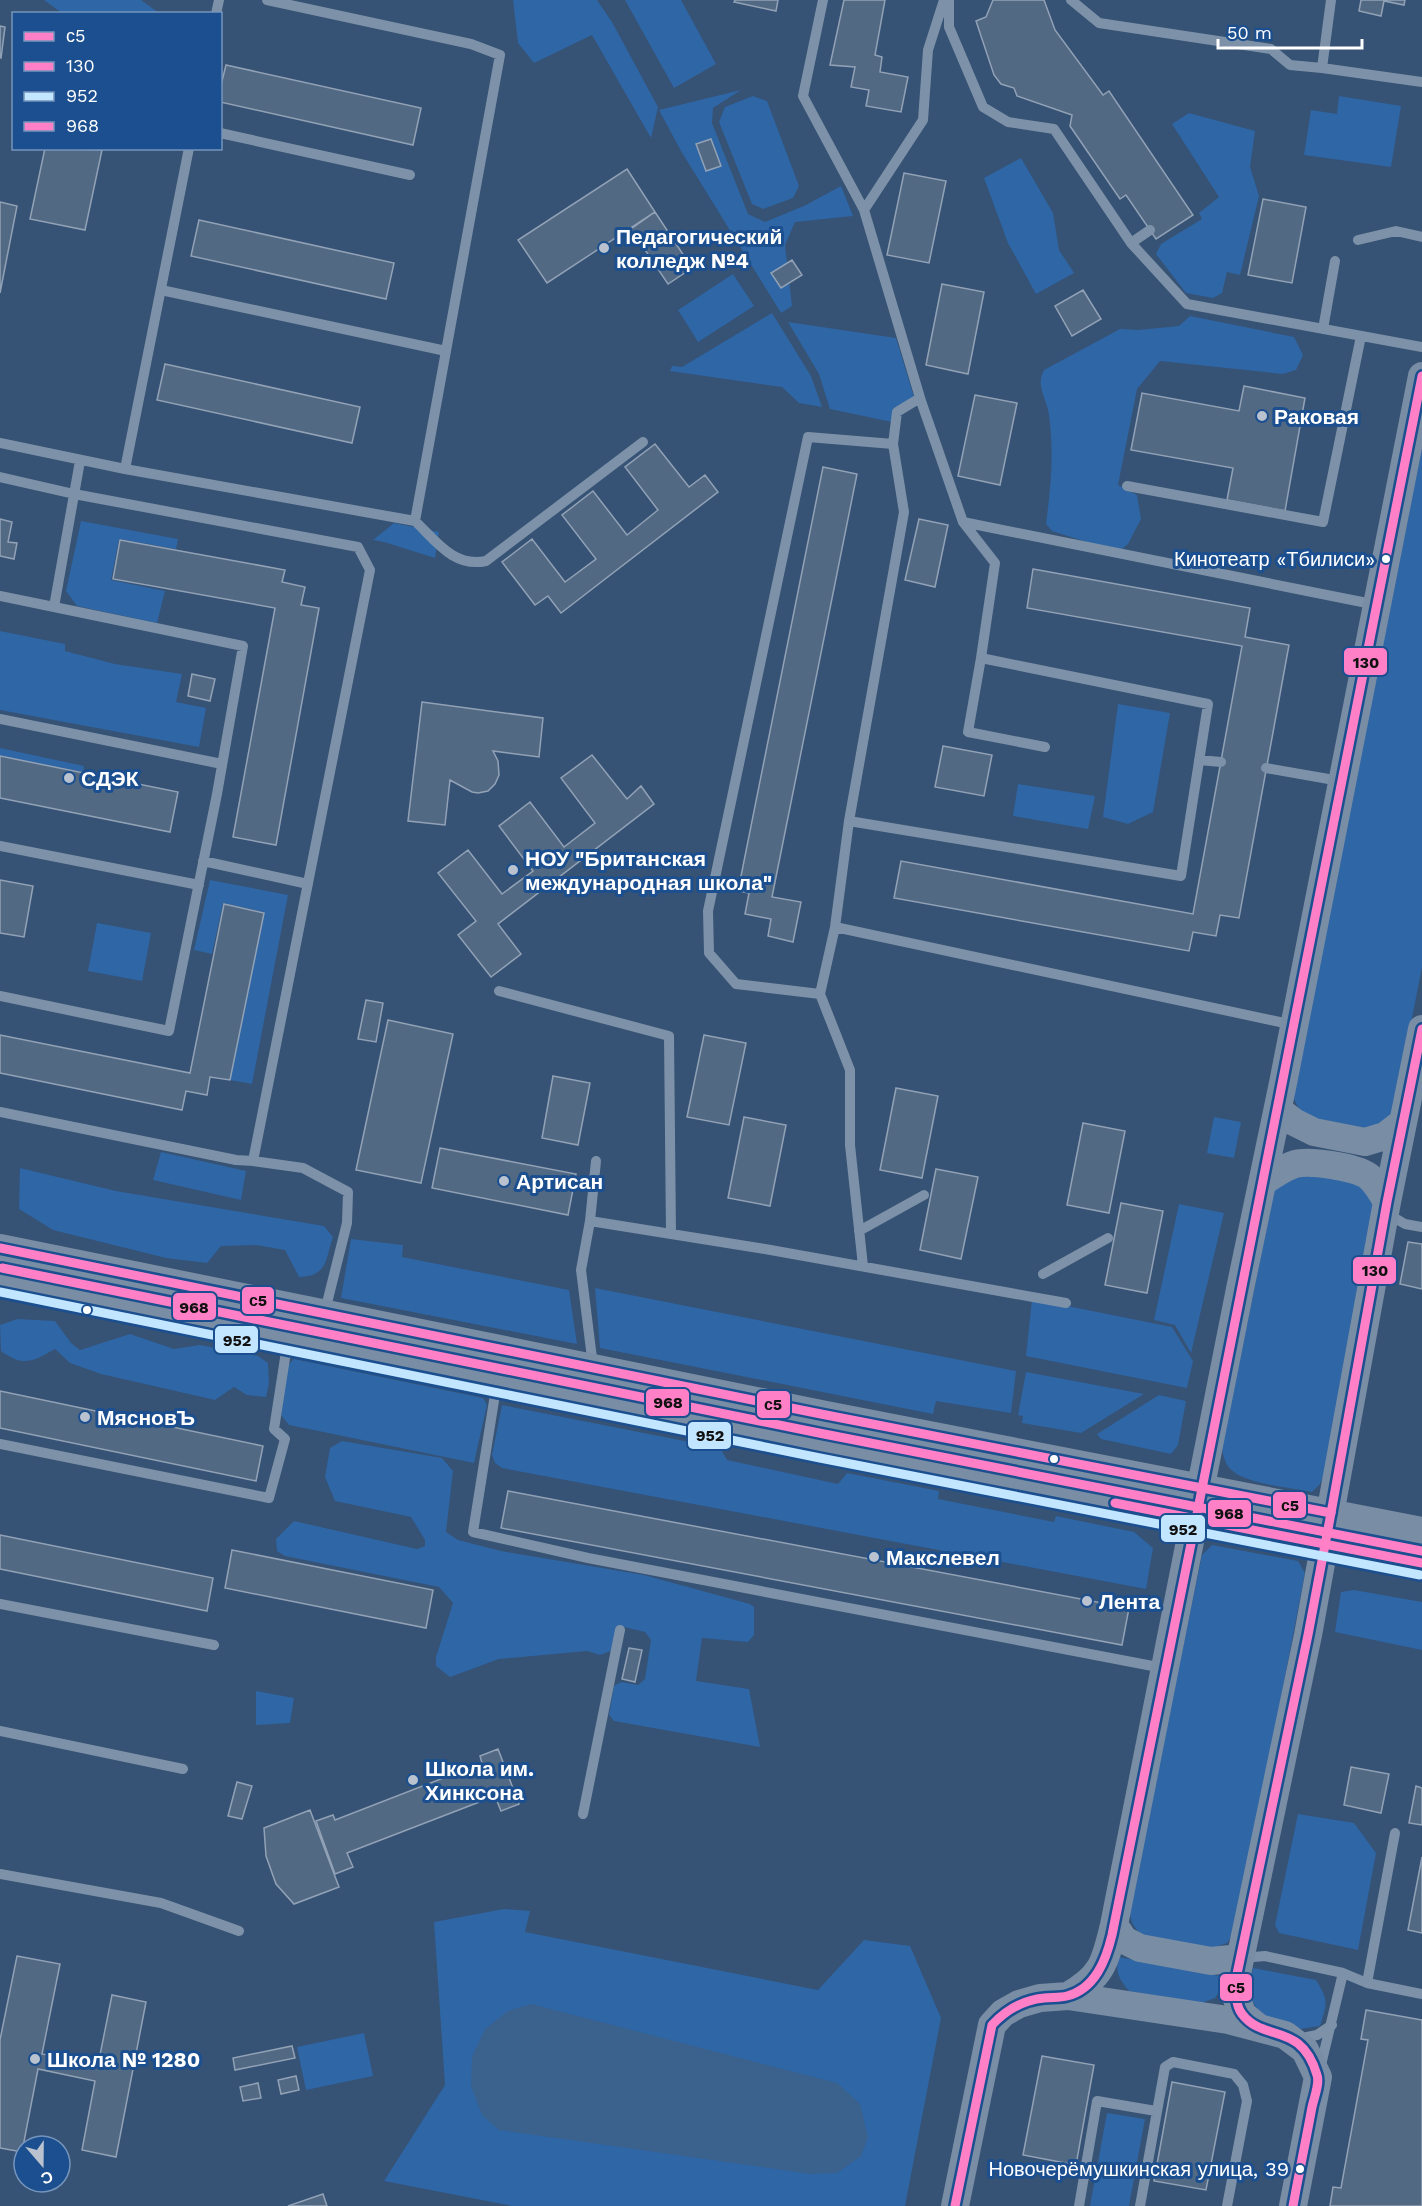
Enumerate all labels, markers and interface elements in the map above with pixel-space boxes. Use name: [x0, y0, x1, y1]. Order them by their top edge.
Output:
legend: [12, 12, 222, 150]
scale bar: [1218, 12, 1362, 50]
text: 50 m: [1227, 22, 1272, 43]
text: с5: [66, 25, 85, 46]
text: 130: [66, 55, 95, 76]
text: 952: [66, 85, 98, 106]
text: 968: [66, 115, 99, 136]
place label: Педагогический колледж №4: [616, 224, 782, 273]
marker: Педагогический колледж №4: [597, 241, 611, 255]
place label: Раковая: [1274, 404, 1359, 429]
marker: Раковая: [1255, 409, 1269, 423]
place label: Кинотеатр «Тбилиси»: [1174, 547, 1375, 571]
marker: Кинотеатр «Тбилиси»: [1380, 553, 1392, 565]
line badge: 130: [1343, 647, 1388, 676]
text: 130: [1353, 653, 1379, 672]
place label: СДЭК: [81, 766, 139, 791]
marker: СДЭК: [62, 771, 76, 785]
place label: НОУ "Британская международная школа": [525, 846, 772, 895]
marker: НОУ "Британская международная школа": [506, 863, 520, 877]
place label: Артисан: [516, 1169, 603, 1194]
marker: Артисан: [497, 1174, 511, 1188]
line badge: 130: [1352, 1256, 1397, 1285]
text: 130: [1362, 1261, 1388, 1280]
line badge: с5: [241, 1286, 275, 1315]
text: с5: [249, 1291, 267, 1310]
line badge: 968: [172, 1292, 217, 1321]
text: 968: [179, 1298, 209, 1317]
unlabelled marker: [81, 1304, 93, 1316]
line badge: 952: [214, 1325, 259, 1354]
text: 952: [223, 1331, 251, 1350]
line badge: 968: [645, 1388, 690, 1417]
line badge: с5: [756, 1390, 791, 1419]
text: 968: [653, 1393, 683, 1412]
text: с5: [764, 1395, 782, 1414]
place label: МясновЪ: [97, 1405, 195, 1430]
marker: МясновЪ: [78, 1410, 92, 1424]
line badge: 952: [687, 1421, 732, 1450]
text: 952: [696, 1426, 724, 1445]
unlabelled marker: [1048, 1453, 1060, 1465]
line badge: с5: [1272, 1491, 1307, 1519]
text: с5: [1281, 1496, 1299, 1515]
line badge: 968: [1207, 1499, 1252, 1528]
text: 968: [1214, 1504, 1244, 1523]
line badge: 952: [1160, 1514, 1206, 1543]
text: 952: [1169, 1520, 1197, 1539]
place label: Макслевел: [886, 1545, 1000, 1570]
marker: Макслевел: [867, 1550, 881, 1564]
place label: Лента: [1099, 1589, 1160, 1614]
marker: Лента: [1080, 1594, 1094, 1608]
place label: Школа им. Хинксона: [425, 1756, 534, 1805]
marker: Школа им. Хинксона: [406, 1773, 420, 1787]
line badge: с5: [1219, 1973, 1253, 2002]
text: с5: [1227, 1978, 1245, 1997]
place label: Школа № 1280: [47, 2047, 200, 2072]
marker: Школа № 1280: [28, 2052, 42, 2066]
north arrow: [12, 2134, 72, 2194]
place label: Новочерёмушкинская улица, 39: [988, 2157, 1289, 2181]
marker: Новочерёмушкинская улица, 39: [1294, 2163, 1306, 2175]
text: С: [38, 2167, 56, 2189]

